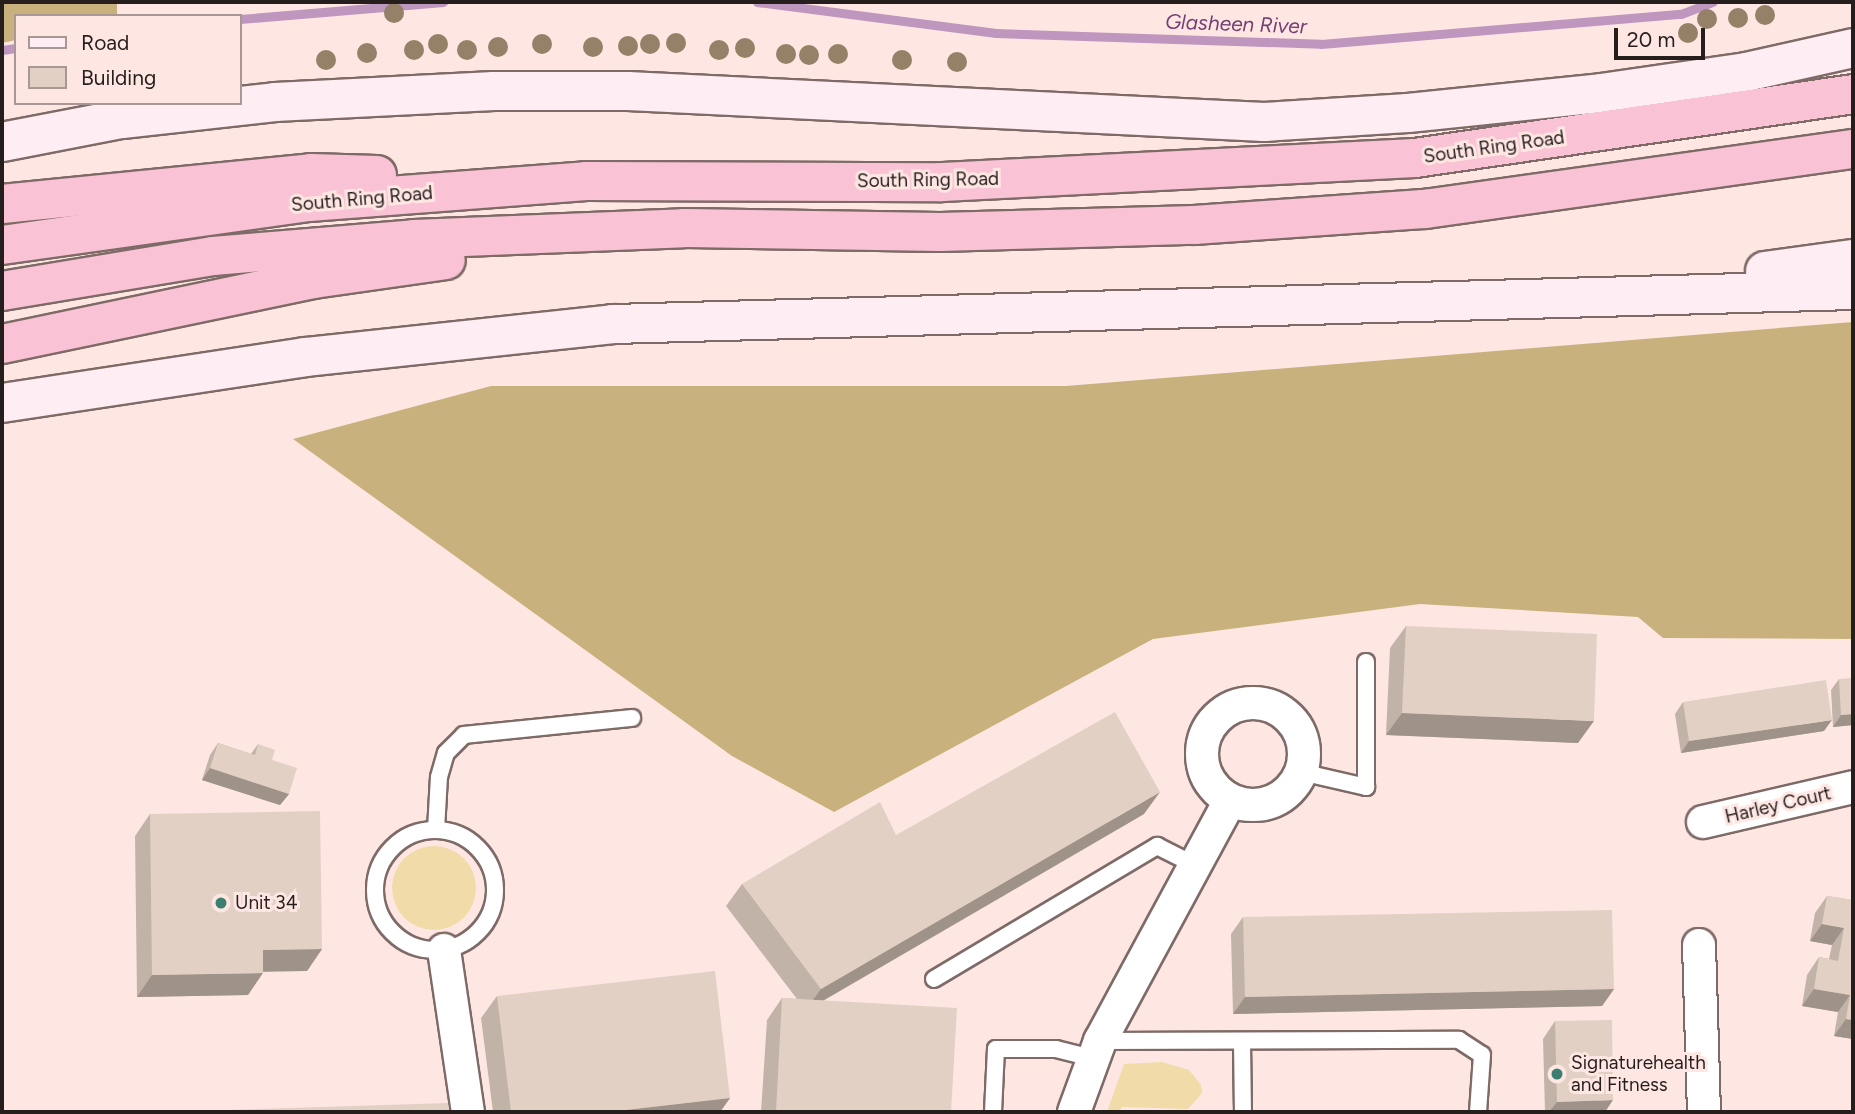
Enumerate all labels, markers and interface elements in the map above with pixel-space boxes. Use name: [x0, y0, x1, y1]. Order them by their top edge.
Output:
water label: Glasheen River: [1165, 9, 1307, 39]
legend: [14, 14, 242, 105]
scale bar: [1617, 14, 1708, 58]
text: 20 m: [1627, 27, 1675, 52]
text: Road: [81, 30, 129, 55]
text: Building: [81, 65, 156, 90]
street label: South Ring Road: [1422, 126, 1566, 168]
street label: South Ring Road: [857, 167, 999, 193]
street label: South Ring Road: [290, 181, 434, 217]
street label: Harley Court: [1723, 782, 1833, 828]
place label: Unit 34: [235, 892, 297, 914]
marker: Unit 34: [213, 895, 229, 911]
place label: Signaturehealth and Fitness: [1571, 1052, 1706, 1096]
marker: Signaturehealth and Fitness: [1549, 1066, 1565, 1082]

